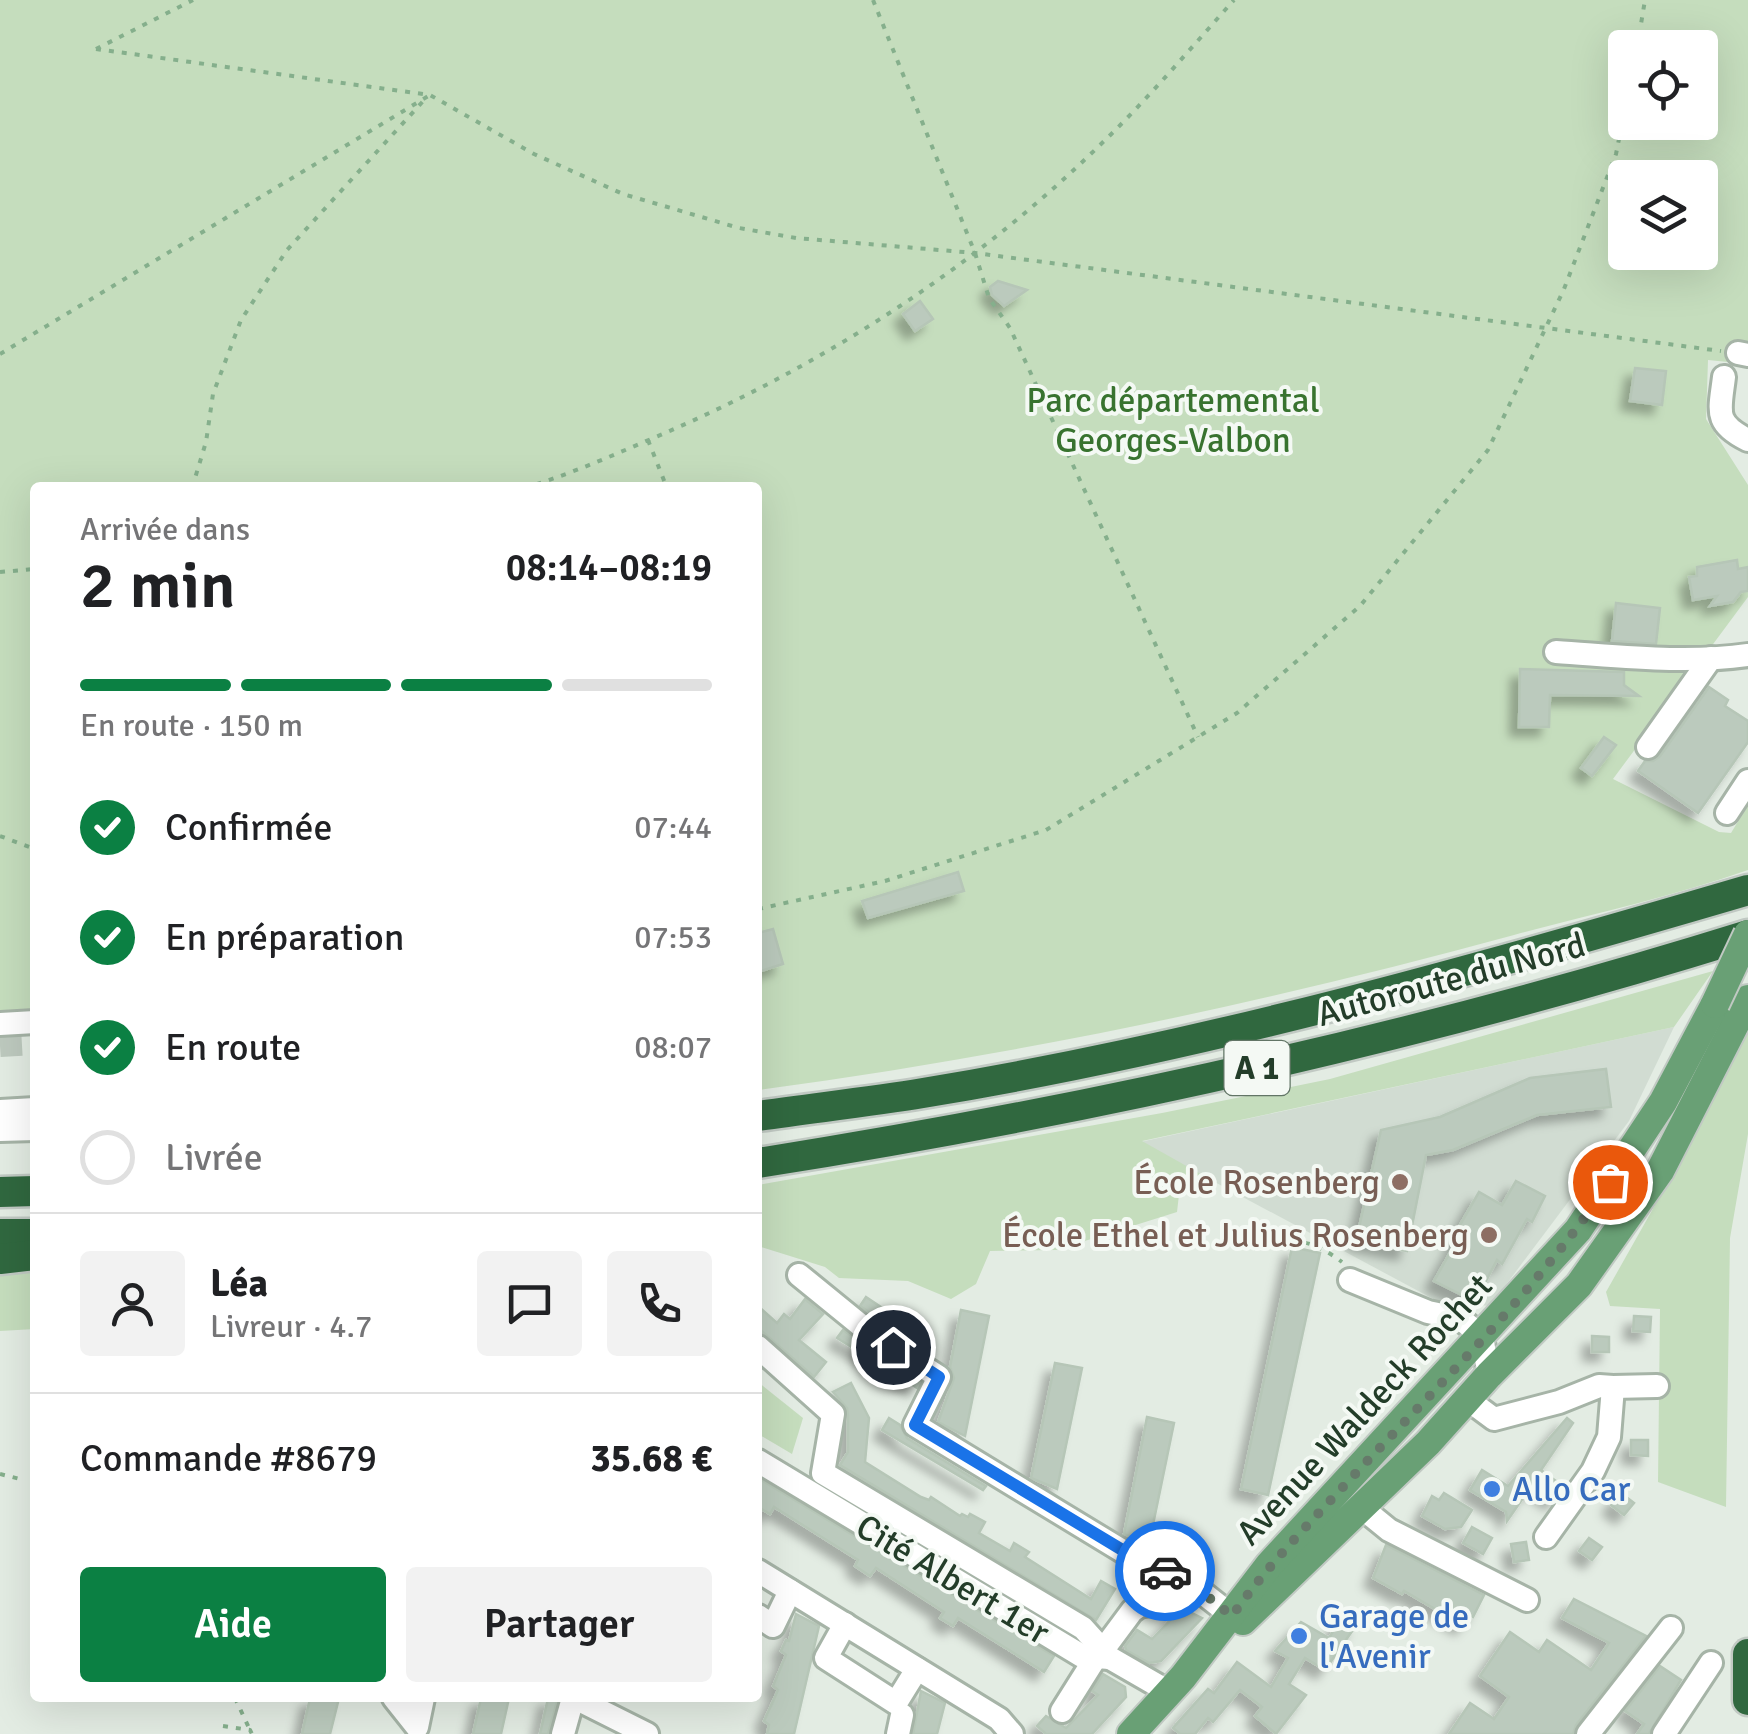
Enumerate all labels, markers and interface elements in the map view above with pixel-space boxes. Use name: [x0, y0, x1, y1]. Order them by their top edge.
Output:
map controls: [1608, 30, 1718, 270]
button: locate: [1608, 30, 1718, 140]
button: layers: [1608, 160, 1718, 270]
park label: Parc départemental Georges-Valbon: [1026, 379, 1320, 462]
text: Arrivée dans: [80, 510, 250, 549]
text: 08:14–08:19: [506, 544, 712, 591]
text: 2 min: [80, 546, 236, 626]
text: En route · 150 m: [80, 706, 303, 745]
icon: check: [80, 800, 135, 855]
text: Confirmée: [165, 804, 333, 851]
text: 07:44: [634, 808, 712, 847]
icon: check: [80, 910, 135, 965]
text: En préparation: [165, 914, 404, 961]
text: 07:53: [634, 918, 712, 957]
street label: Autoroute du Nord: [1313, 923, 1590, 1036]
icon: check: [80, 1020, 135, 1075]
text: En route: [165, 1024, 301, 1071]
text: 08:07: [634, 1028, 712, 1067]
road number: A 1: [1224, 1041, 1290, 1095]
text: Livrée: [165, 1134, 263, 1181]
pin: [1568, 1140, 1653, 1225]
icon: bag: [1583, 1155, 1638, 1210]
place label: École Rosenberg: [1133, 1161, 1380, 1204]
marker: École Rosenberg: [1389, 1171, 1411, 1193]
place label: École Ethel et Julius Rosenberg: [1002, 1214, 1469, 1257]
marker: École Ethel et Julius Rosenberg: [1478, 1224, 1500, 1246]
button: person: [80, 1251, 185, 1356]
button: chat: [477, 1251, 582, 1356]
button: phone: [607, 1251, 712, 1356]
text: Léa: [210, 1260, 268, 1307]
street label: Avenue Waldeck Rochet: [1227, 1265, 1501, 1554]
pin: [851, 1305, 936, 1390]
text: Livreur · 4.7: [210, 1307, 372, 1346]
icon: home: [866, 1320, 921, 1375]
text: Commande #8679: [80, 1435, 377, 1482]
text: 35.68 €: [590, 1435, 712, 1482]
place label: Allo Car: [1512, 1468, 1630, 1511]
marker: Allo Car: [1481, 1478, 1503, 1500]
street label: Cité Albert 1er: [848, 1505, 1057, 1654]
courier: [1115, 1521, 1215, 1621]
icon: car: [1138, 1544, 1193, 1599]
button: Aide: [80, 1567, 386, 1682]
button: Partager: [406, 1567, 712, 1682]
place label: Garage de l'Avenir: [1319, 1595, 1469, 1678]
marker: Garage de l'Avenir: [1288, 1625, 1310, 1647]

